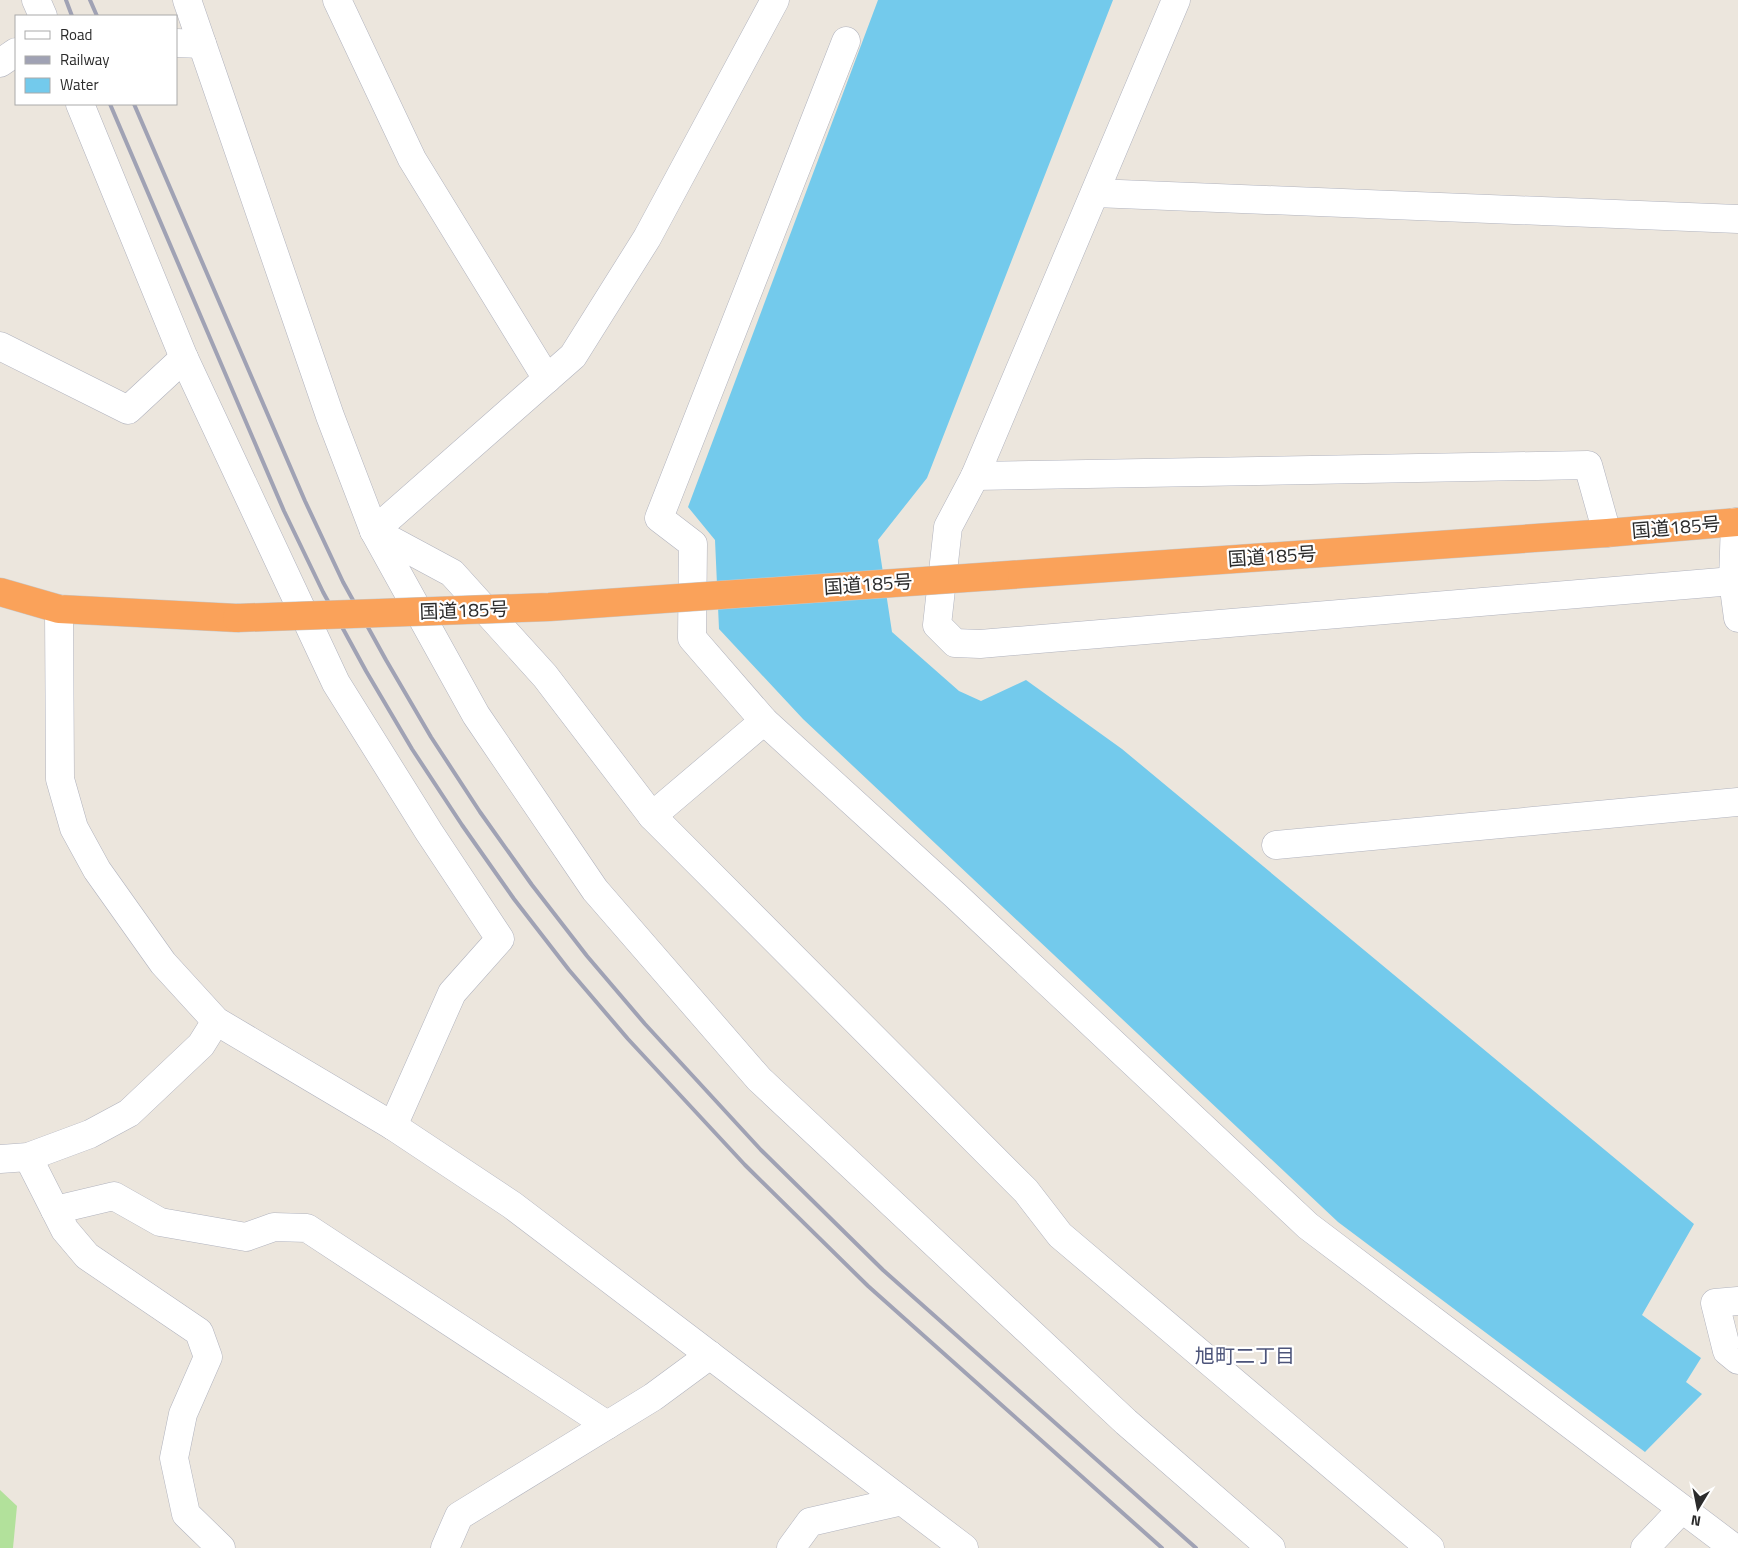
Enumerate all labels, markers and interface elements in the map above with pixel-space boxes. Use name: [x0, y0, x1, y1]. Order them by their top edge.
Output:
legend: [15, 15, 178, 105]
text: Road: [60, 23, 92, 46]
text: Railway: [60, 48, 110, 71]
text: Water: [60, 73, 99, 96]
street label: 国道185号: [1630, 508, 1722, 545]
street label: 国道185号: [1227, 538, 1317, 573]
street label: 国道185号: [823, 566, 913, 601]
street label: 国道185号: [419, 593, 509, 626]
district label: 旭町二丁目: [1195, 1340, 1295, 1371]
north arrow: [1673, 1483, 1723, 1533]
text: N: [1689, 1510, 1702, 1532]

